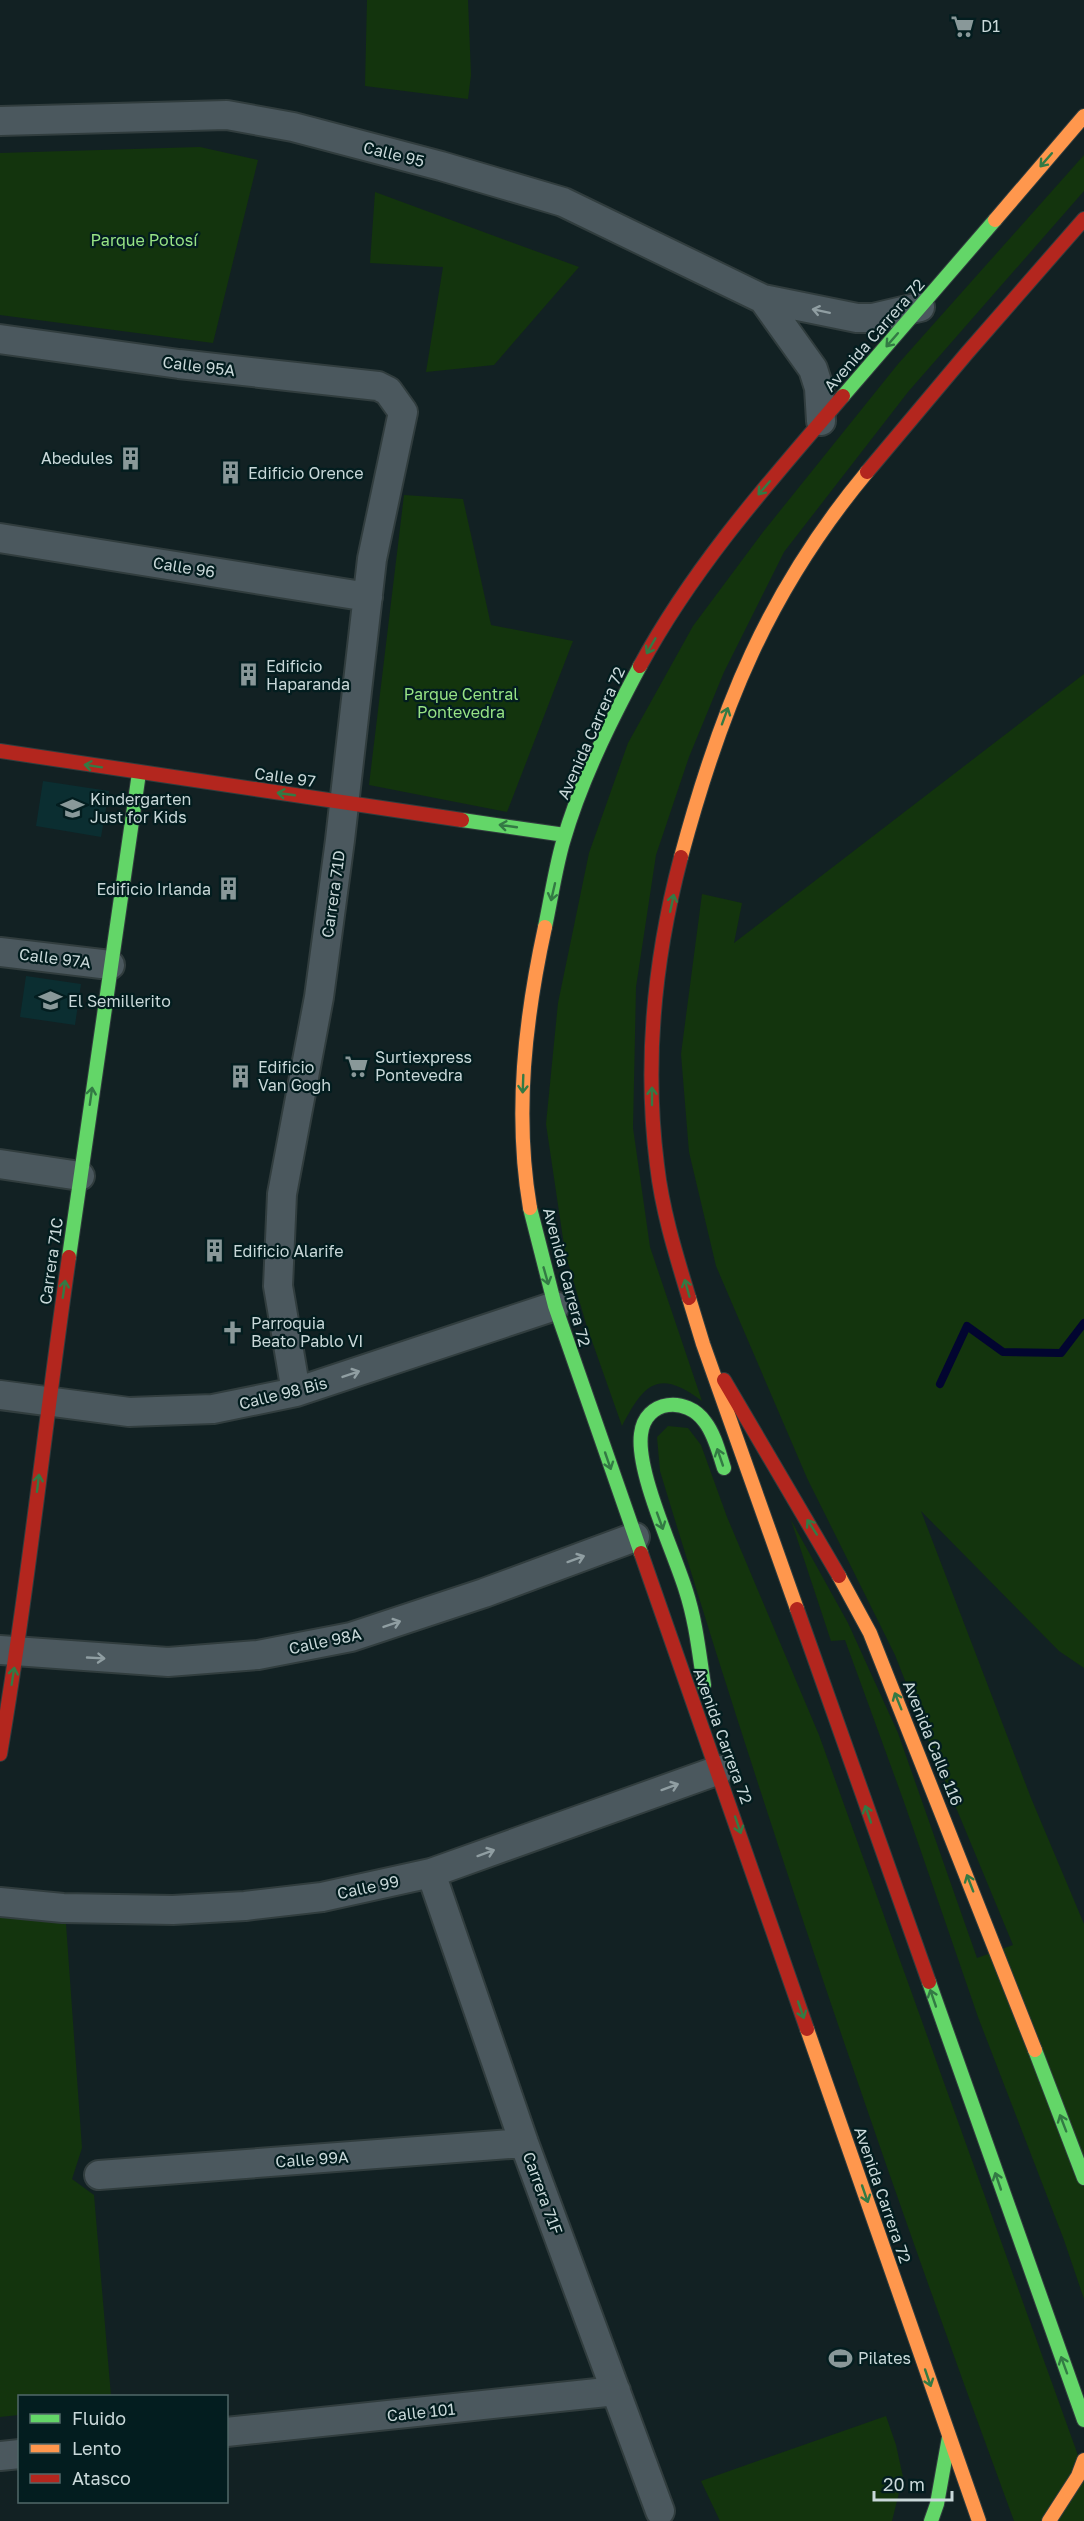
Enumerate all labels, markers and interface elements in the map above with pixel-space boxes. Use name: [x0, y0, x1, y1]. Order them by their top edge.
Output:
supermarket icon: D1: [950, 13, 976, 39]
place label: D1: [981, 16, 1000, 36]
street label: Calle 95: [361, 137, 427, 171]
one-way arrow: [1039, 152, 1053, 167]
park label: Parque Potosí: [91, 230, 199, 250]
street label: Avenida Carrera 72: [820, 274, 928, 396]
one-way arrow: [812, 305, 831, 316]
one-way arrow: [885, 332, 898, 348]
street label: Calle 95A: [162, 352, 237, 380]
building icon: Abedules: [118, 445, 144, 471]
place label: Abedules: [41, 448, 113, 468]
building icon: Edificio Orence: [217, 460, 243, 486]
place label: Edificio Orence: [248, 463, 364, 483]
one-way arrow: [758, 480, 771, 496]
street label: Calle 96: [152, 552, 216, 582]
one-way arrow: [644, 637, 656, 654]
place label: Edificio Haparanda: [266, 656, 350, 694]
building icon: Edificio Haparanda: [235, 662, 261, 688]
street label: Avenida Carrera 72: [553, 664, 629, 802]
park label: Parque Central Pontevedra: [404, 684, 518, 722]
one-way arrow: [720, 707, 731, 725]
one-way arrow: [84, 760, 104, 771]
street label: Calle 97: [253, 763, 317, 791]
one-way arrow: [277, 788, 297, 799]
place label: Kindergarten Just for Kids: [90, 789, 191, 827]
school or university icon: Kindergarten Just for Kids: [59, 795, 85, 821]
one-way arrow: [498, 820, 518, 831]
street label: Carrera 71D: [317, 849, 349, 939]
building icon: Edificio Irlanda: [216, 876, 242, 902]
place label: Edificio Irlanda: [96, 879, 211, 899]
one-way arrow: [546, 882, 558, 901]
one-way arrow: [667, 894, 678, 913]
street label: Calle 97A: [18, 944, 92, 972]
school or university icon: El Semillerito: [37, 988, 63, 1014]
place label: El Semillerito: [68, 991, 171, 1011]
place label: Surtiexpress Pontevedra: [375, 1047, 472, 1085]
supermarket icon: Surtiexpress Pontevedra: [344, 1053, 370, 1079]
place label: Edificio Van Gogh: [258, 1057, 331, 1095]
building icon: Edificio Van Gogh: [227, 1063, 253, 1089]
one-way arrow: [517, 1073, 529, 1093]
one-way arrow: [86, 1087, 97, 1107]
one-way arrow: [647, 1087, 658, 1107]
street label: Avenida Carrera 72: [539, 1205, 595, 1349]
street label: Carrera 71C: [35, 1216, 67, 1306]
building icon: Edificio Alarife: [202, 1238, 228, 1264]
place label: Edificio Alarife: [233, 1241, 344, 1261]
one-way arrow: [541, 1267, 552, 1286]
one-way arrow: [681, 1279, 692, 1298]
one-way arrow: [58, 1280, 69, 1300]
place label: Parroquia Beato Pablo VI: [251, 1313, 363, 1351]
church icon: Parroquia Beato Pablo VI: [220, 1319, 246, 1345]
one-way arrow: [341, 1367, 360, 1378]
street label: Calle 98 Bis: [237, 1372, 329, 1414]
one-way arrow: [714, 1448, 725, 1467]
one-way arrow: [604, 1451, 615, 1470]
one-way arrow: [33, 1473, 44, 1493]
one-way arrow: [656, 1511, 667, 1530]
one-way arrow: [805, 1519, 817, 1536]
one-way arrow: [566, 1553, 585, 1564]
one-way arrow: [382, 1617, 401, 1628]
street label: Calle 98A: [287, 1624, 363, 1658]
one-way arrow: [86, 1652, 106, 1663]
street label: Avenida Carrera 72: [689, 1665, 757, 1807]
one-way arrow: [8, 1667, 19, 1686]
street label: Avenida Calle 116: [899, 1678, 967, 1808]
one-way arrow: [892, 1693, 903, 1711]
one-way arrow: [660, 1781, 679, 1792]
one-way arrow: [862, 1805, 873, 1824]
one-way arrow: [733, 1815, 744, 1834]
one-way arrow: [476, 1847, 495, 1858]
street label: Calle 99: [335, 1871, 401, 1903]
one-way arrow: [964, 1874, 975, 1893]
one-way arrow: [927, 1989, 938, 2007]
one-way arrow: [797, 2000, 808, 2018]
one-way arrow: [1057, 2114, 1068, 2133]
street label: Avenida Carrera 72: [850, 2124, 916, 2266]
street label: Calle 99A: [275, 2146, 350, 2172]
street label: Carrera 71F: [519, 2149, 567, 2237]
one-way arrow: [992, 2172, 1003, 2191]
one-way arrow: [860, 2184, 871, 2203]
sports icon: Pilates: [827, 2345, 853, 2371]
place label: Pilates: [858, 2348, 911, 2368]
one-way arrow: [1057, 2356, 1068, 2375]
one-way arrow: [924, 2368, 935, 2387]
legend: [18, 2395, 228, 2503]
street label: Calle 101: [386, 2398, 456, 2426]
text: Fluido: [72, 2407, 126, 2429]
text: Lento: [72, 2437, 121, 2459]
scale bar: [874, 2464, 952, 2502]
text: Atasco: [72, 2467, 131, 2489]
text: 20 m: [883, 2473, 925, 2495]

